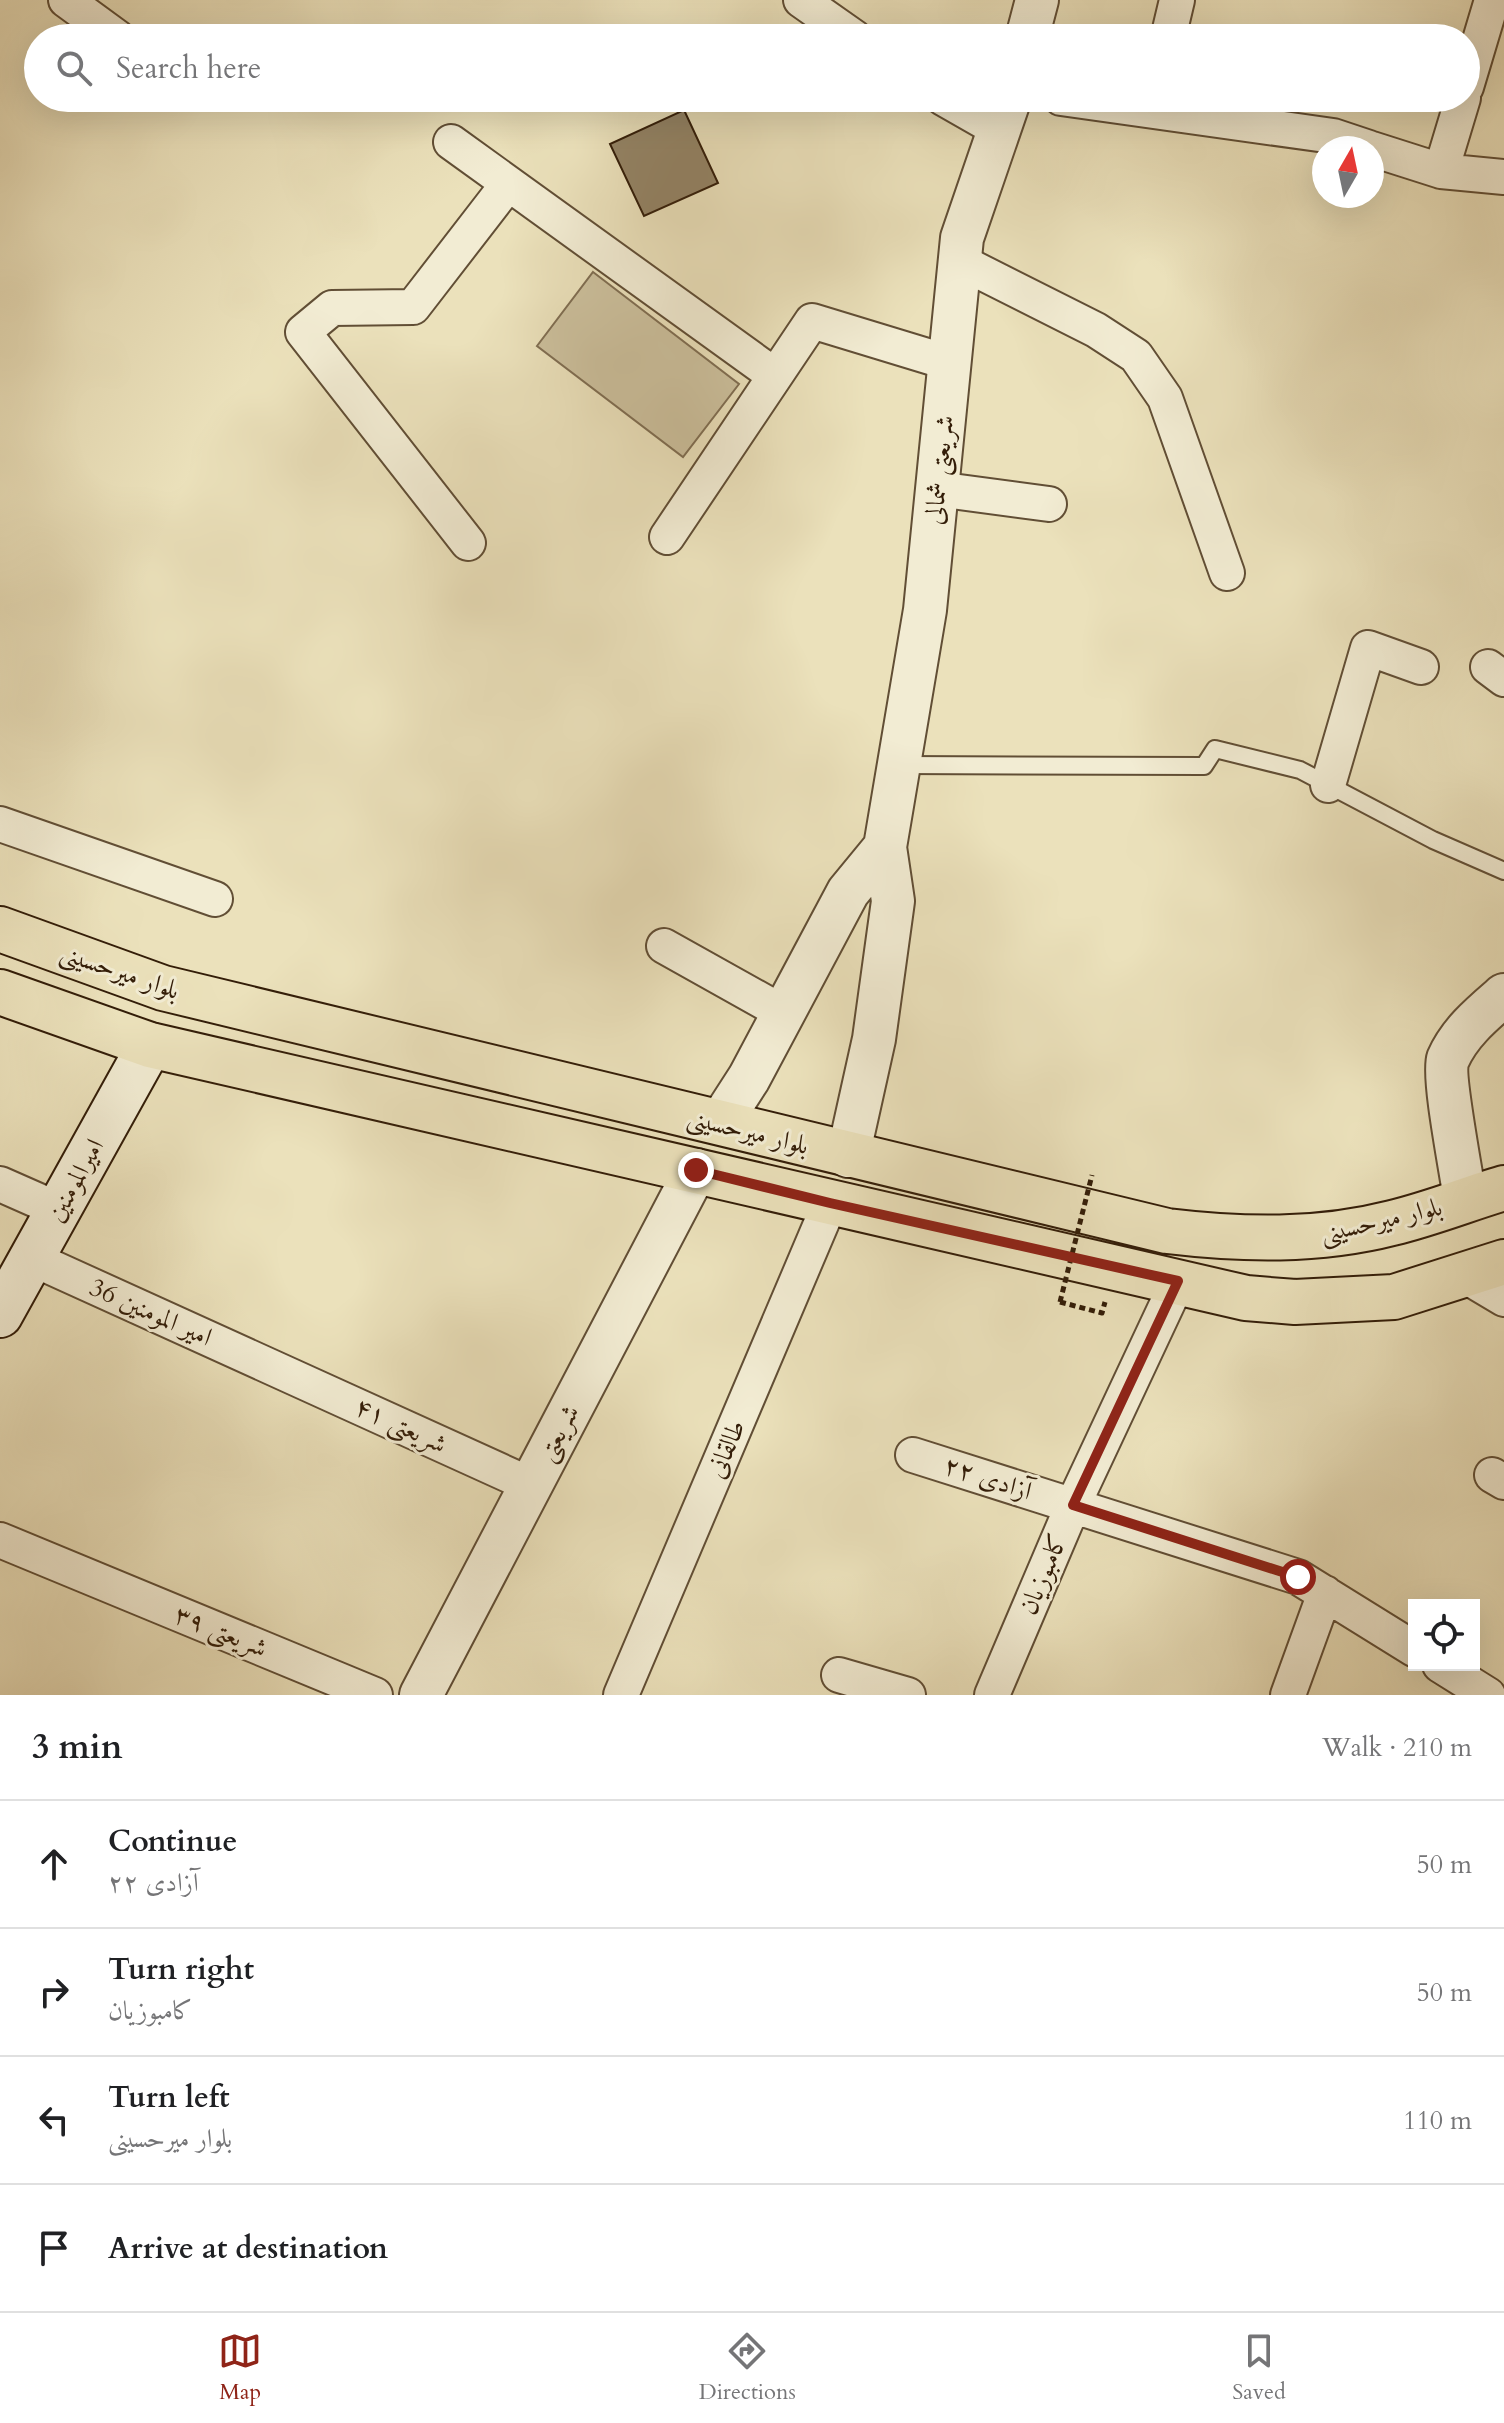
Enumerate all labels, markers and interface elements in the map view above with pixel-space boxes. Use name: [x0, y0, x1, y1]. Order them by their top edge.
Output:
search box: [24, 24, 1480, 112]
icon: search: [52, 46, 96, 90]
text: Search here: [116, 48, 261, 89]
north arrow: [1312, 136, 1384, 208]
street label: شریعتی شمالی: [916, 414, 963, 526]
street label: بلوار میرحسینی: [55, 934, 184, 1009]
street label: بلوار میرحسینی: [683, 1099, 813, 1164]
street label: امیرالمومنین: [38, 1132, 112, 1228]
route end: [678, 1152, 714, 1188]
street label: بلوار میرحسینی: [1317, 1189, 1446, 1252]
street label: امیر المومنین 36: [84, 1269, 218, 1355]
street label: شریعتی ۴۱: [349, 1389, 452, 1462]
street label: شریعتی: [528, 1398, 588, 1468]
street label: طالقانی: [698, 1414, 754, 1484]
street label: آزادی ۲۲: [939, 1447, 1039, 1509]
street label: کامبوزیان: [1010, 1528, 1076, 1620]
route start: [1280, 1559, 1316, 1595]
street label: شریعتی ۳۹: [169, 1597, 273, 1666]
map controls: [1408, 1599, 1480, 1671]
button: locate: [1408, 1599, 1480, 1671]
text: 3 min: [32, 1724, 123, 1770]
text: Walk · 210 m: [1322, 1730, 1472, 1765]
text: Continue: [108, 1821, 237, 1862]
icon: ahead: [32, 1842, 76, 1886]
text: 50 m: [1416, 1847, 1472, 1882]
text: آزادی ۲۲: [108, 1865, 199, 1900]
text: Turn right: [108, 1949, 254, 1990]
icon: right: [32, 1970, 76, 2014]
text: 50 m: [1416, 1975, 1472, 2010]
text: کامبوزیان: [108, 1993, 193, 2028]
text: Turn left: [108, 2077, 230, 2118]
icon: left: [32, 2098, 76, 2142]
text: 110 m: [1403, 2103, 1472, 2138]
text: بلوار میرحسینی: [108, 2121, 232, 2156]
icon: arrive: [32, 2226, 76, 2270]
text: Arrive at destination: [108, 2228, 388, 2269]
tab: Map: [218, 2329, 262, 2407]
tab: Directions: [699, 2329, 796, 2407]
tab: Saved: [1232, 2329, 1286, 2407]

